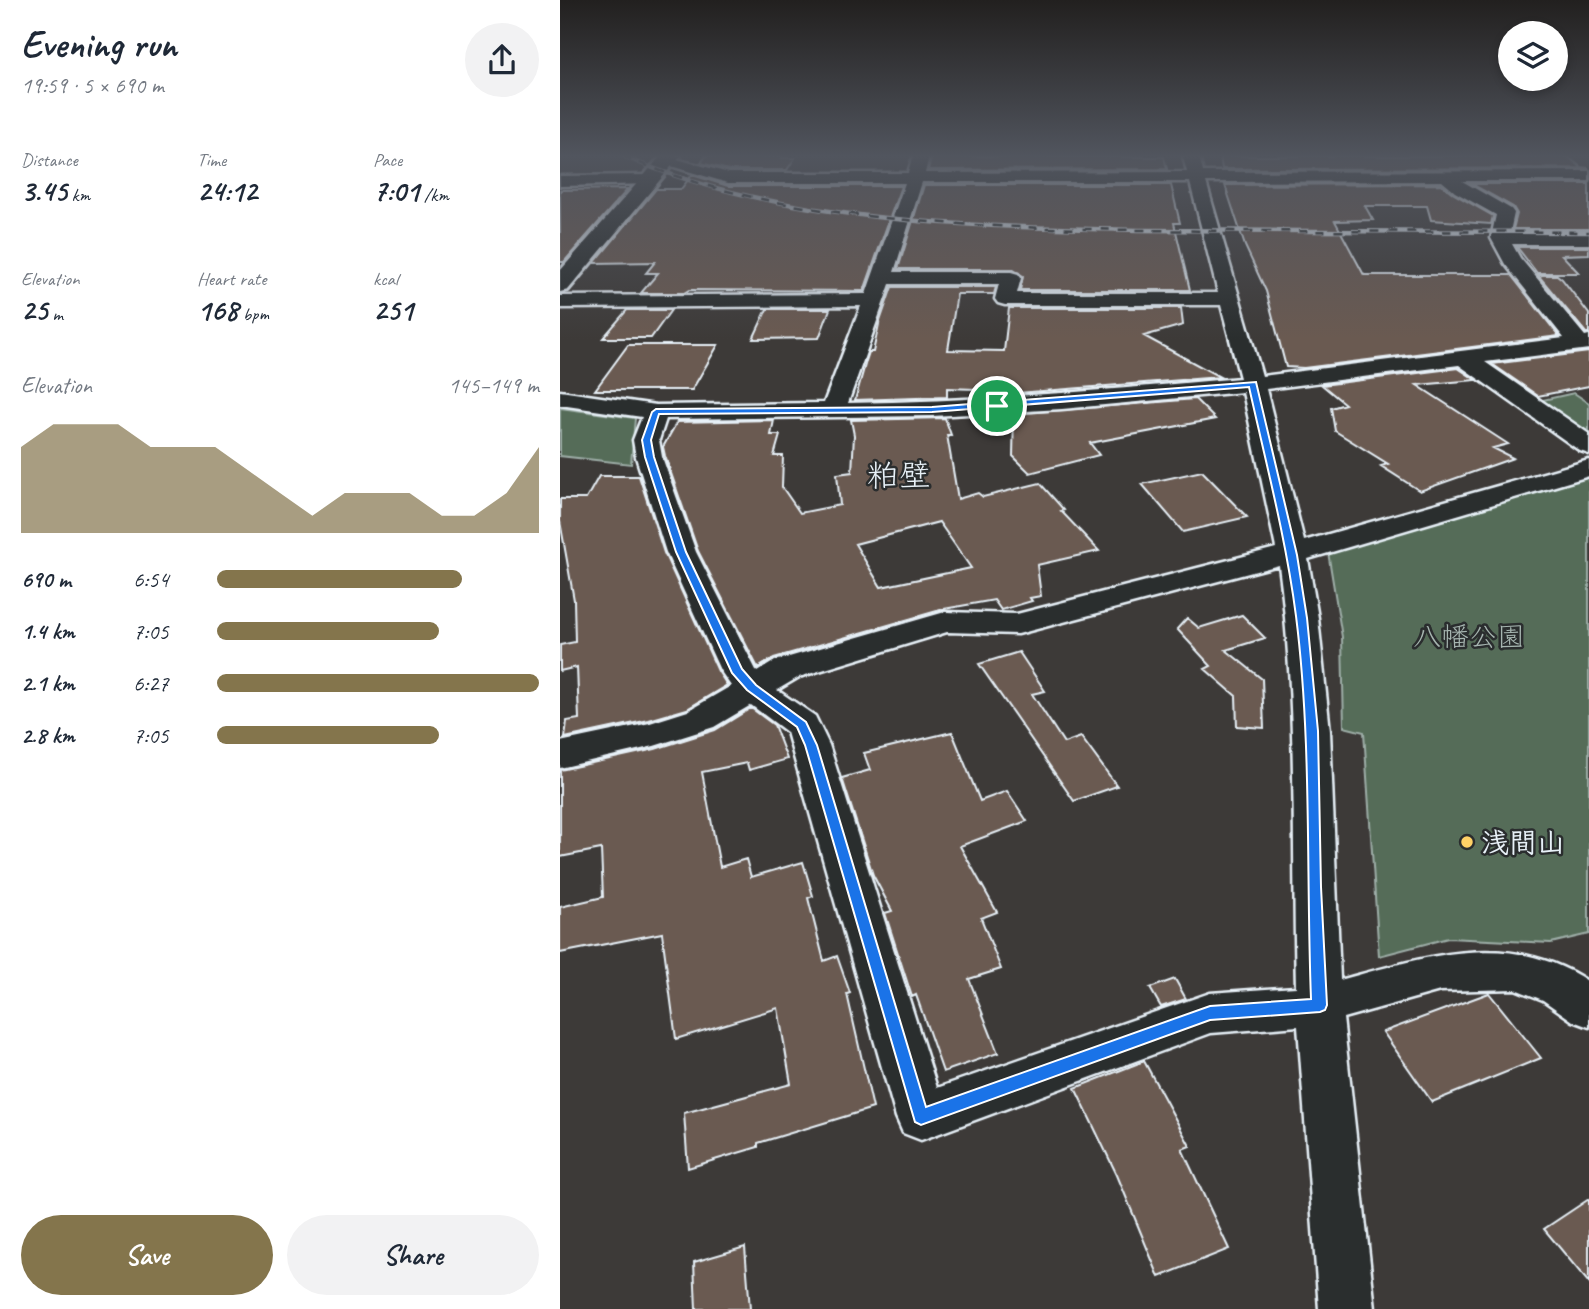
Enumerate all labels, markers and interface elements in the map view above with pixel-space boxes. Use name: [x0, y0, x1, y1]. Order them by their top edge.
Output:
text: Evening run: [21, 21, 177, 68]
map controls: [1498, 21, 1568, 91]
button: layers: [1498, 21, 1568, 91]
button: share: [465, 23, 539, 97]
text: 19:59 · 5 × 690 m: [21, 71, 164, 100]
text: Distance: [21, 148, 78, 172]
text: Time: [197, 148, 226, 172]
text: Pace: [373, 148, 402, 172]
text: 3.45: [21, 172, 67, 210]
text: 24:12: [197, 172, 257, 210]
text: 7:01: [373, 172, 419, 210]
text: km: [67, 183, 90, 207]
text: /km: [419, 183, 449, 207]
text: Elevation: [21, 267, 79, 291]
text: Heart rate: [197, 267, 266, 291]
text: kcal: [373, 267, 398, 291]
text: 25: [21, 291, 48, 329]
text: 168: [197, 291, 238, 329]
text: 251: [373, 291, 413, 329]
text: m: [48, 302, 63, 326]
text: bpm: [238, 302, 269, 326]
text: Elevation: [21, 371, 92, 400]
text: 145–149 m: [448, 371, 539, 400]
pin: [967, 376, 1027, 436]
icon: arrive: [978, 387, 1016, 425]
district label: 粕壁: [867, 455, 931, 496]
text: 690 m: [21, 565, 71, 594]
text: 6:54: [133, 565, 169, 594]
text: 1.4 km: [21, 617, 75, 646]
text: 7:05: [133, 617, 169, 646]
park label: 八幡公園: [1413, 619, 1525, 654]
text: 2.1 km: [21, 669, 75, 698]
text: 6:27: [133, 669, 169, 698]
text: 2.8 km: [21, 721, 75, 750]
text: 7:05: [133, 721, 169, 750]
place label: 浅間山: [1481, 825, 1565, 860]
marker: 浅間山: [1459, 834, 1475, 850]
button: Save: [21, 1215, 273, 1295]
button: Share: [287, 1215, 539, 1295]

